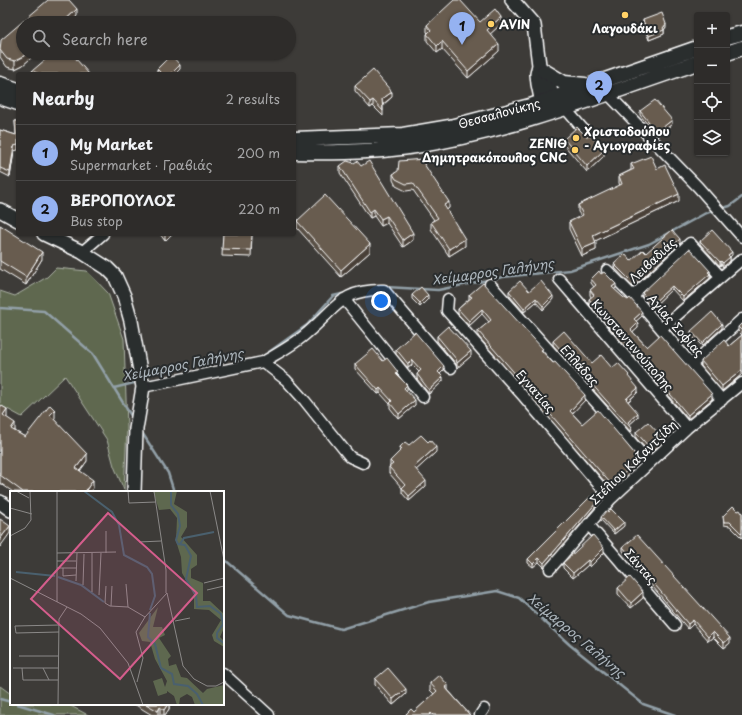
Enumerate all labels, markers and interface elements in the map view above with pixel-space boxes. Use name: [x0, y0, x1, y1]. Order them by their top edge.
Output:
marker: Λαγουδάκι: [620, 10, 630, 20]
pin: 1: [449, 12, 475, 45]
map controls: [694, 12, 730, 156]
button: +: [694, 12, 730, 48]
place label: AVIN: [499, 15, 530, 33]
search box: [16, 16, 296, 60]
marker: AVIN: [486, 19, 496, 29]
place label: Λαγουδάκι: [592, 19, 658, 37]
icon: search: [30, 27, 52, 49]
text: Search here: [62, 27, 148, 50]
button: −: [694, 48, 730, 84]
pin: 2: [586, 71, 612, 104]
button: locate: [694, 84, 730, 120]
text: Nearby: [32, 85, 94, 111]
text: 2 results: [226, 89, 280, 108]
street label: Θεσσαλονίκης: [456, 93, 542, 133]
button: layers: [694, 120, 730, 156]
place label: Χριστοδούλου - Αγιογραφίες: [584, 122, 671, 154]
text: My Market: [70, 132, 153, 155]
marker: Χριστοδούλου - Αγιογραφίες: [571, 133, 581, 143]
place label: ΖΕΝΙΘ Δημητρακόπουλος CNC: [422, 134, 567, 166]
text: 1: [42, 143, 48, 162]
text: 200 m: [237, 143, 280, 162]
marker: ΖΕΝΙΘ Δημητρακόπουλος CNC: [570, 145, 580, 155]
text: Supermarket · Γραβιάς: [70, 155, 212, 174]
text: ΒΕΡΟΠΟΥΛΟΣ: [70, 188, 176, 211]
text: 2: [40, 199, 50, 218]
text: 220 m: [238, 199, 280, 218]
text: Bus stop: [70, 211, 123, 230]
street label: Λειβαδιάς: [624, 233, 680, 287]
water label: Χείμαρρος Γαλήνης: [431, 253, 556, 289]
street label: Αγίας Σοφίας: [643, 289, 709, 361]
your location: [371, 291, 391, 311]
street label: Κωνσταντινούπολης: [588, 295, 678, 395]
street label: Ελλάδας: [557, 340, 603, 390]
water label: Χείμαρρος Γαλήνης: [121, 343, 246, 385]
street label: Εγνατίας: [512, 365, 560, 417]
street label: Στέλιου Καζαντζίδη: [585, 416, 681, 508]
inset map: [10, 491, 224, 705]
street label: Σάντας: [620, 544, 662, 588]
water label: Χείμαρρος Γαλήνης: [524, 588, 631, 682]

